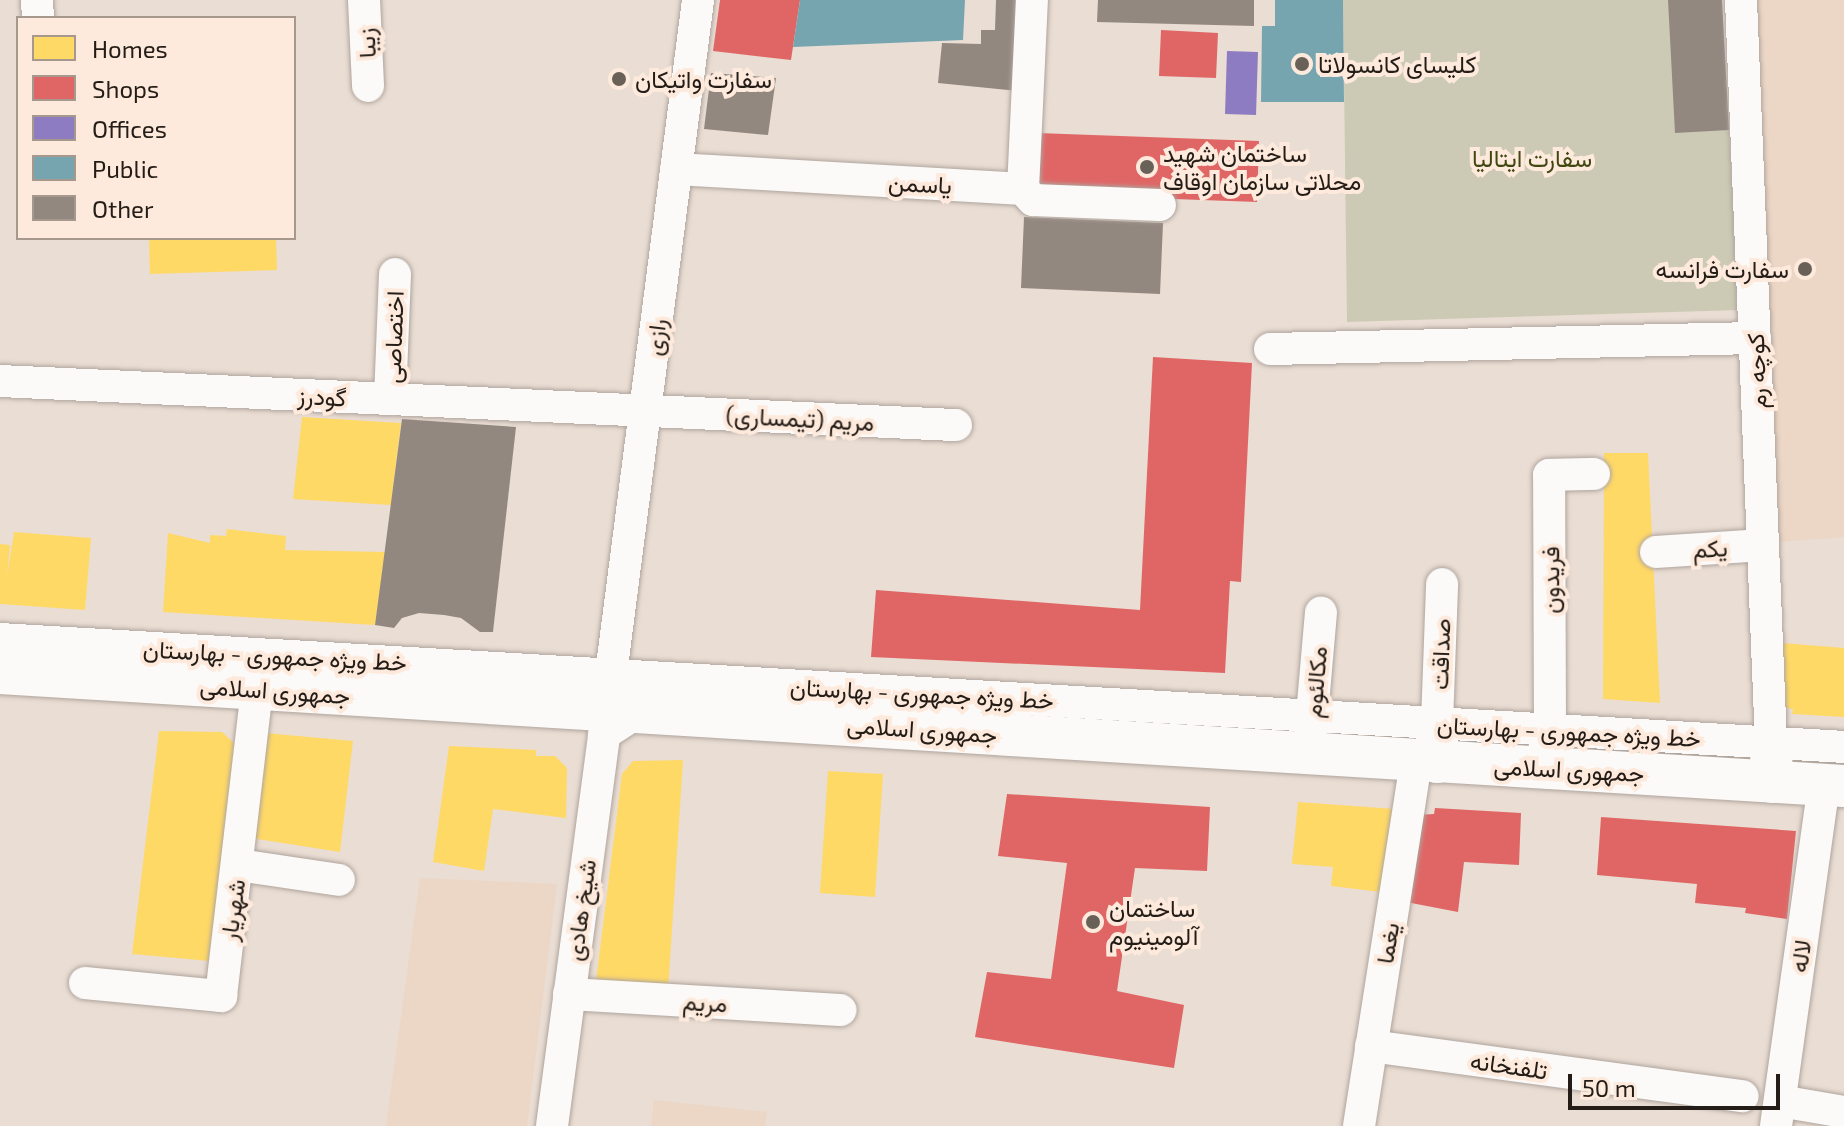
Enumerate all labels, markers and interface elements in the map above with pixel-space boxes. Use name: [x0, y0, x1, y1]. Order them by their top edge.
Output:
legend: [16, 16, 296, 240]
street label: زیبا: [351, 27, 381, 59]
text: Homes: [92, 34, 168, 63]
place label: کلیسای کانسولاتا: [1318, 50, 1476, 78]
marker: کلیسای کانسولاتا: [1293, 55, 1311, 73]
place label: سفارت واتیکان: [635, 65, 772, 93]
marker: سفارت واتیکان: [610, 70, 628, 88]
text: Shops: [92, 74, 159, 103]
text: Offices: [92, 114, 167, 143]
place label: ساختمان شهید محلاتی سازمان اوقاف: [1163, 139, 1361, 195]
park label: سفارت ایتالیا: [1472, 144, 1592, 172]
text: Public: [92, 154, 158, 183]
marker: ساختمان شهید محلاتی سازمان اوقاف: [1138, 158, 1156, 176]
street label: یاسمن: [887, 167, 953, 199]
text: Other: [92, 194, 154, 223]
place label: سفارت فرانسه: [1655, 255, 1789, 283]
marker: سفارت فرانسه: [1796, 260, 1814, 278]
street label: اختصاصی: [377, 290, 409, 384]
street label: رازی: [638, 317, 672, 357]
street label: کوچه رم: [1740, 333, 1772, 409]
street label: گودرز: [297, 380, 347, 412]
street label: مریم (تیمساری): [725, 400, 875, 436]
street label: یکم: [1692, 532, 1728, 564]
street label: فریدون: [1536, 546, 1564, 614]
street label: صداقت: [1424, 618, 1456, 690]
street label: خط ویژه جمهوری - بهارستان: [142, 634, 408, 676]
street label: مکالئوم: [1298, 645, 1332, 719]
street label: جمهوری اسلامی: [199, 670, 351, 710]
street label: خط ویژه جمهوری - بهارستان: [789, 672, 1055, 714]
street label: جمهوری اسلامی: [846, 709, 998, 749]
street label: خط ویژه جمهوری - بهارستان: [1436, 710, 1702, 752]
street label: جمهوری اسلامی: [1493, 751, 1645, 787]
street label: شیخ هادی: [559, 857, 601, 963]
street label: شهریار: [213, 877, 251, 943]
place label: ساختمان آلومینیوم: [1109, 894, 1198, 950]
marker: ساختمان آلومینیوم: [1084, 913, 1102, 931]
street label: یغما: [1370, 920, 1404, 966]
street label: لاله: [1783, 938, 1817, 974]
street label: مریم: [682, 986, 728, 1018]
street label: تلفنخانه: [1469, 1045, 1549, 1085]
scale bar: [1572, 1058, 1784, 1108]
text: 50 m: [1582, 1073, 1636, 1102]

